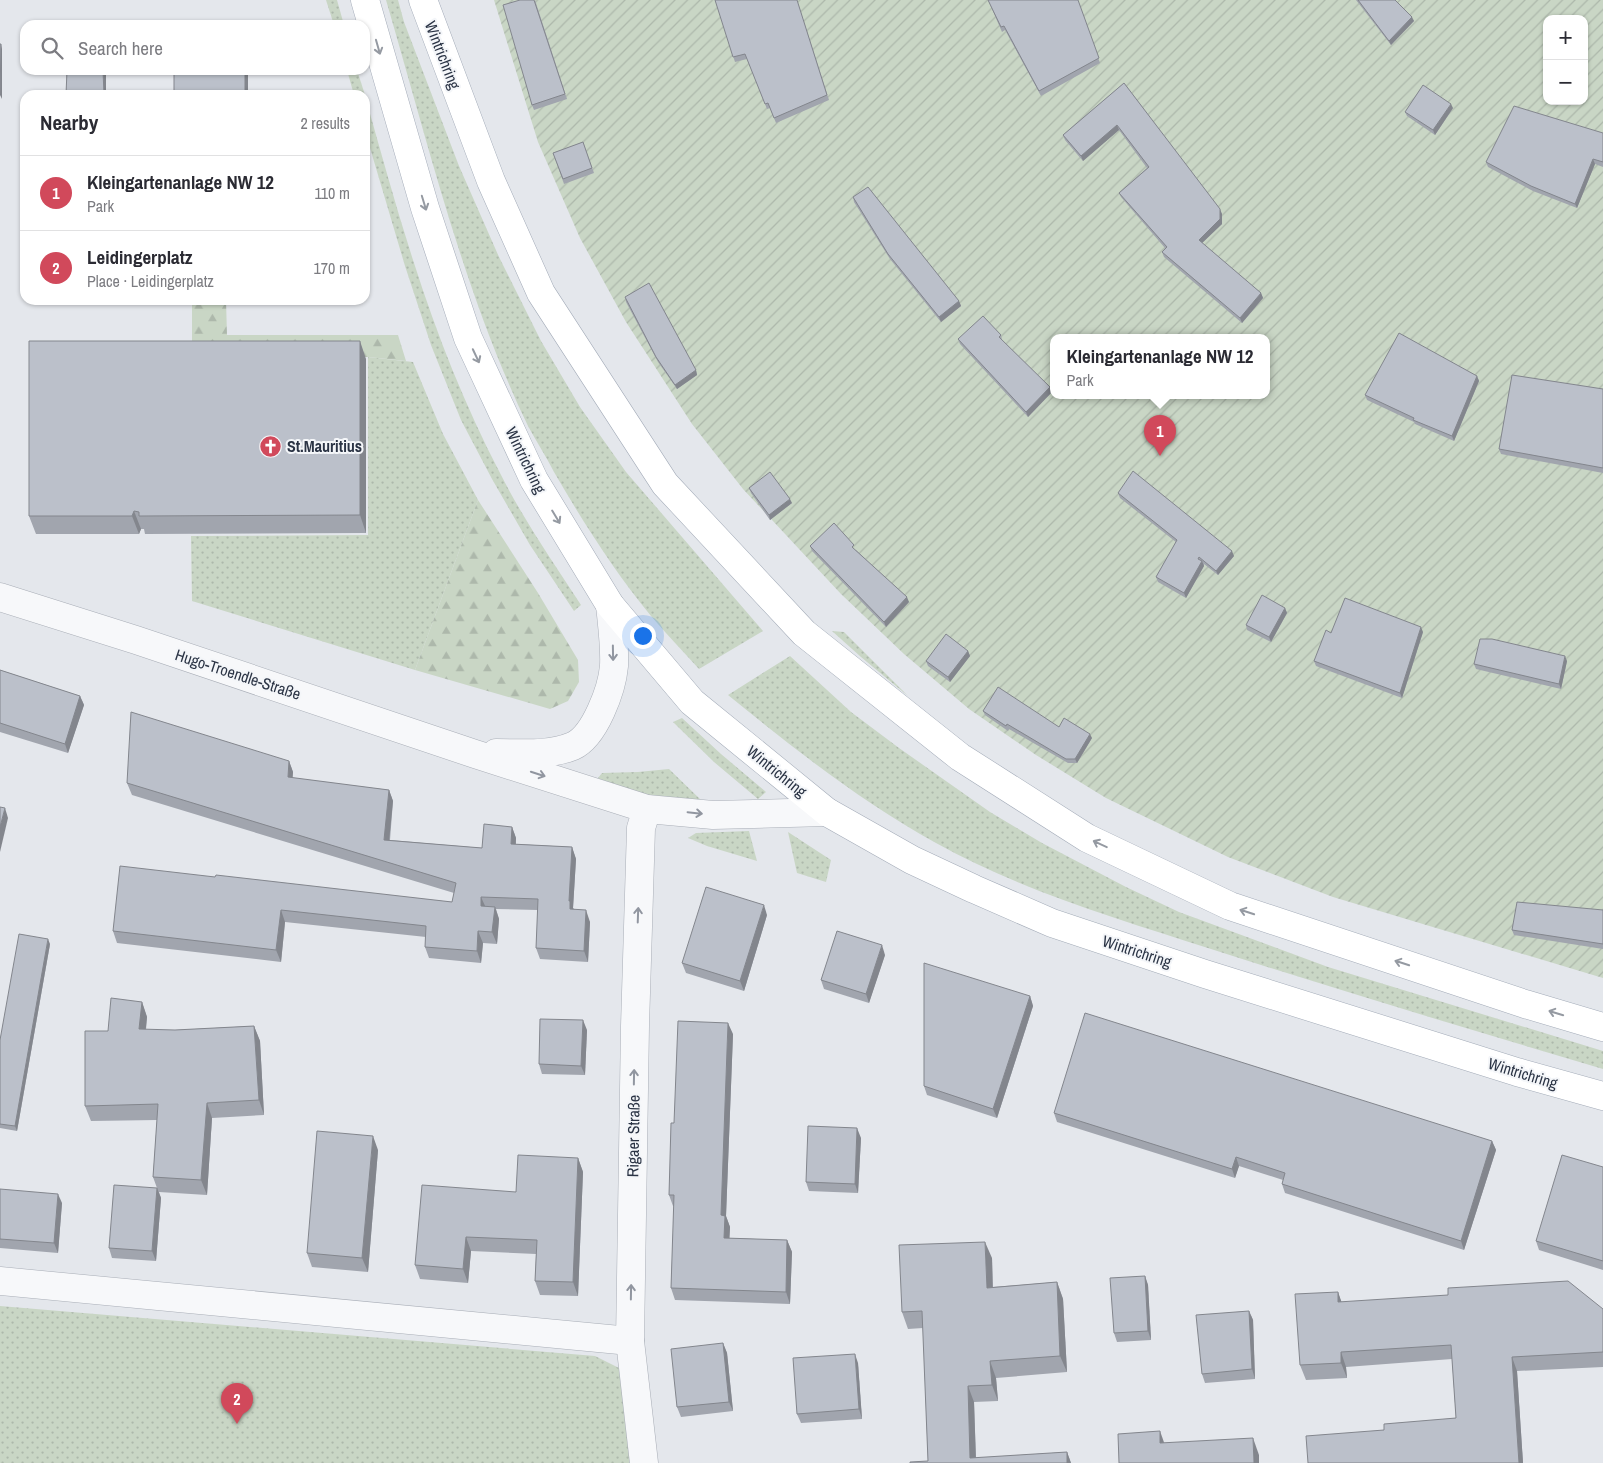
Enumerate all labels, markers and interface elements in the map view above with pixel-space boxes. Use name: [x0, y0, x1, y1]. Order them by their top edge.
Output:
map controls: [1543, 15, 1588, 105]
button: +: [1543, 15, 1588, 60]
street label: Wintrichring: [420, 18, 466, 93]
search box: [20, 20, 370, 75]
icon: search: [38, 34, 66, 62]
text: Search here: [78, 35, 163, 61]
one-way arrow: [374, 38, 384, 54]
button: −: [1543, 60, 1588, 105]
text: Nearby: [40, 108, 98, 137]
text: 2 results: [300, 112, 350, 134]
text: Kleingartenanlage NW 12: [87, 169, 274, 195]
text: 1: [52, 182, 60, 204]
text: 110 m: [314, 182, 350, 204]
one-way arrow: [419, 194, 429, 210]
text: Park: [87, 195, 114, 217]
text: Leidingerplatz: [87, 244, 193, 270]
text: 2: [52, 257, 60, 279]
text: 170 m: [314, 257, 350, 279]
text: Place · Leidingerplatz: [87, 270, 214, 292]
popup: [1050, 334, 1270, 399]
text: Kleingartenanlage NW 12: [1066, 343, 1254, 369]
one-way arrow: [472, 348, 482, 363]
text: Park: [1066, 369, 1093, 391]
pin: 1: [1144, 415, 1176, 456]
street label: Wintrichring: [500, 423, 552, 498]
church icon: St.Mauritius: [259, 434, 283, 458]
place label: St.Mauritius: [287, 435, 362, 457]
one-way arrow: [552, 510, 562, 524]
your location: [630, 623, 656, 649]
street label: Hugo-Troendle-Straße: [172, 643, 304, 705]
one-way arrow: [609, 645, 618, 661]
street label: Wintrichring: [742, 740, 812, 802]
one-way arrow: [530, 770, 546, 779]
one-way arrow: [687, 809, 703, 818]
one-way arrow: [1093, 839, 1108, 848]
one-way arrow: [633, 907, 643, 923]
one-way arrow: [1240, 907, 1256, 916]
street label: Wintrichring: [1100, 929, 1175, 973]
one-way arrow: [1394, 958, 1410, 967]
one-way arrow: [1549, 1008, 1565, 1018]
street label: Wintrichring: [1486, 1052, 1561, 1094]
one-way arrow: [629, 1069, 639, 1086]
street label: Rigaer Straße: [621, 1095, 645, 1177]
one-way arrow: [626, 1284, 635, 1300]
pin: 2: [221, 1383, 253, 1424]

